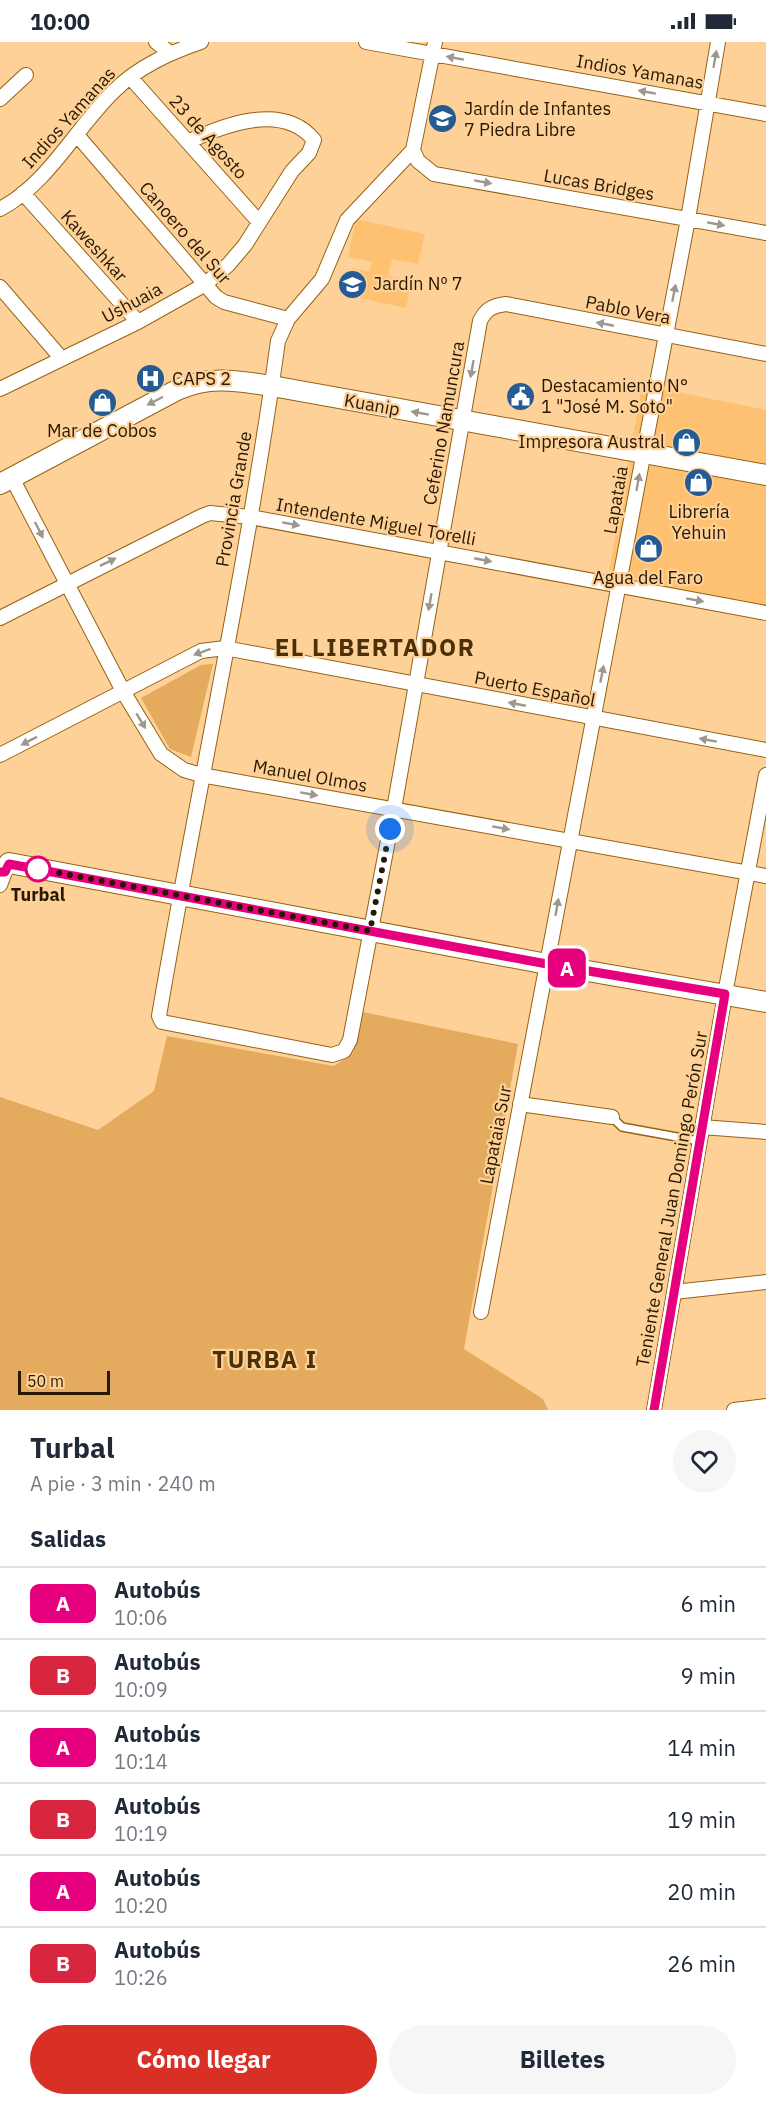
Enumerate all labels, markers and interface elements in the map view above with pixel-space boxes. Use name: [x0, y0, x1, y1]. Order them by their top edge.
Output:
text: 10:00: [30, 7, 90, 36]
street label: Indios Yamanas: [575, 49, 705, 94]
one-way arrow: [711, 50, 720, 69]
one-way arrow: [445, 53, 464, 62]
street label: Indios Yamanas: [17, 62, 120, 173]
one-way arrow: [637, 87, 656, 96]
street label: 23 de Agosto: [164, 89, 253, 184]
place label: Jardín de Infantes 7 Piedra Libre: [464, 97, 611, 141]
school or university icon: Jardín de Infantes 7 Piedra Libre: [427, 103, 459, 135]
street label: Lucas Bridges: [542, 163, 656, 206]
street label: Canoero del Sur: [135, 177, 236, 289]
one-way arrow: [474, 178, 493, 187]
street label: Kaweshkar: [56, 205, 133, 287]
one-way arrow: [707, 220, 726, 229]
school or university icon: Jardín Nº 7: [336, 268, 368, 300]
place label: Jardín Nº 7: [373, 272, 463, 295]
street label: Ushuaia: [98, 277, 166, 328]
one-way arrow: [670, 283, 679, 302]
street label: Pablo Vera: [583, 290, 673, 329]
one-way arrow: [596, 319, 615, 328]
street label: Ceferino Namuncura: [418, 339, 469, 507]
one-way arrow: [467, 360, 476, 379]
hospital icon: CAPS 2: [135, 363, 167, 395]
place label: CAPS 2: [172, 367, 231, 390]
place label: Destacamiento N° 1 "José M. Soto": [541, 374, 688, 418]
public building icon: Destacamiento N° 1 "José M. Soto": [504, 380, 536, 412]
shop icon: Mar de Cobos: [86, 386, 118, 418]
street label: Kuanip: [342, 388, 402, 421]
one-way arrow: [147, 396, 164, 406]
one-way arrow: [411, 408, 430, 417]
place label: Mar de Cobos: [47, 419, 157, 442]
shop icon: Impresora Austral: [670, 426, 702, 458]
street label: Provincia Grande: [210, 429, 257, 569]
place label: Impresora Austral: [518, 430, 665, 453]
street label: Lapataia: [598, 464, 633, 536]
shop icon: Librería Yehuin: [683, 467, 715, 499]
one-way arrow: [634, 473, 643, 492]
street label: Intendente Miguel Torelli: [274, 493, 478, 550]
place label: Librería Yehuin: [668, 500, 730, 544]
one-way arrow: [282, 520, 301, 529]
one-way arrow: [34, 522, 44, 539]
shop icon: Agua del Faro: [632, 533, 664, 565]
one-way arrow: [473, 556, 492, 565]
one-way arrow: [100, 558, 117, 567]
place label: Agua del Faro: [593, 566, 703, 589]
one-way arrow: [425, 593, 434, 612]
one-way arrow: [686, 596, 705, 605]
district label: EL LIBERTADOR: [275, 631, 475, 663]
one-way arrow: [193, 648, 211, 658]
one-way arrow: [598, 664, 607, 683]
street label: Puerto Español: [473, 666, 598, 712]
one-way arrow: [507, 699, 526, 708]
one-way arrow: [135, 713, 146, 729]
one-way arrow: [699, 735, 718, 744]
one-way arrow: [20, 736, 37, 746]
street label: Manuel Olmos: [251, 754, 369, 797]
one-way arrow: [300, 790, 319, 799]
your location: [375, 814, 405, 844]
one-way arrow: [492, 824, 511, 833]
marker: Turbal: [25, 856, 51, 882]
place label: Turbal: [11, 883, 66, 906]
one-way arrow: [553, 897, 562, 916]
line badge: A: [548, 948, 586, 988]
text: A: [560, 954, 574, 982]
street label: Teniente General Juan Domingo Perón Sur: [631, 1029, 712, 1369]
street label: Lapataia Sur: [475, 1083, 516, 1186]
district label: TURBA I: [212, 1343, 318, 1375]
scale bar: [18, 1368, 110, 1396]
text: 50 m: [27, 1371, 64, 1391]
text: Turbal: [30, 1429, 115, 1466]
button: heart: [673, 1430, 736, 1493]
text: A pie · 3 min · 240 m: [30, 1470, 216, 1497]
text: Salidas: [30, 1524, 106, 1553]
text: Autobús: [114, 1575, 201, 1604]
text: A: [56, 1589, 70, 1617]
text: 6 min: [680, 1589, 736, 1618]
text: 10:06: [114, 1604, 168, 1631]
text: Autobús: [114, 1647, 201, 1676]
text: B: [56, 1661, 70, 1689]
text: 9 min: [680, 1661, 736, 1690]
text: 10:09: [114, 1676, 168, 1703]
text: Autobús: [114, 1719, 201, 1748]
text: A: [56, 1733, 70, 1761]
text: 14 min: [667, 1733, 736, 1762]
text: 10:14: [114, 1748, 168, 1775]
text: Autobús: [114, 1791, 201, 1820]
text: B: [56, 1805, 70, 1833]
text: 19 min: [667, 1805, 736, 1834]
text: 10:19: [114, 1820, 168, 1847]
text: Autobús: [114, 1863, 201, 1892]
text: A: [56, 1877, 70, 1905]
text: 20 min: [667, 1877, 736, 1906]
text: 10:20: [114, 1892, 168, 1919]
text: Autobús: [114, 1935, 201, 1964]
text: B: [56, 1949, 70, 1977]
text: 26 min: [667, 1949, 736, 1978]
text: 10:26: [114, 1964, 168, 1991]
button: Cómo llegar: [30, 2025, 377, 2094]
button: Billetes: [389, 2025, 736, 2094]

